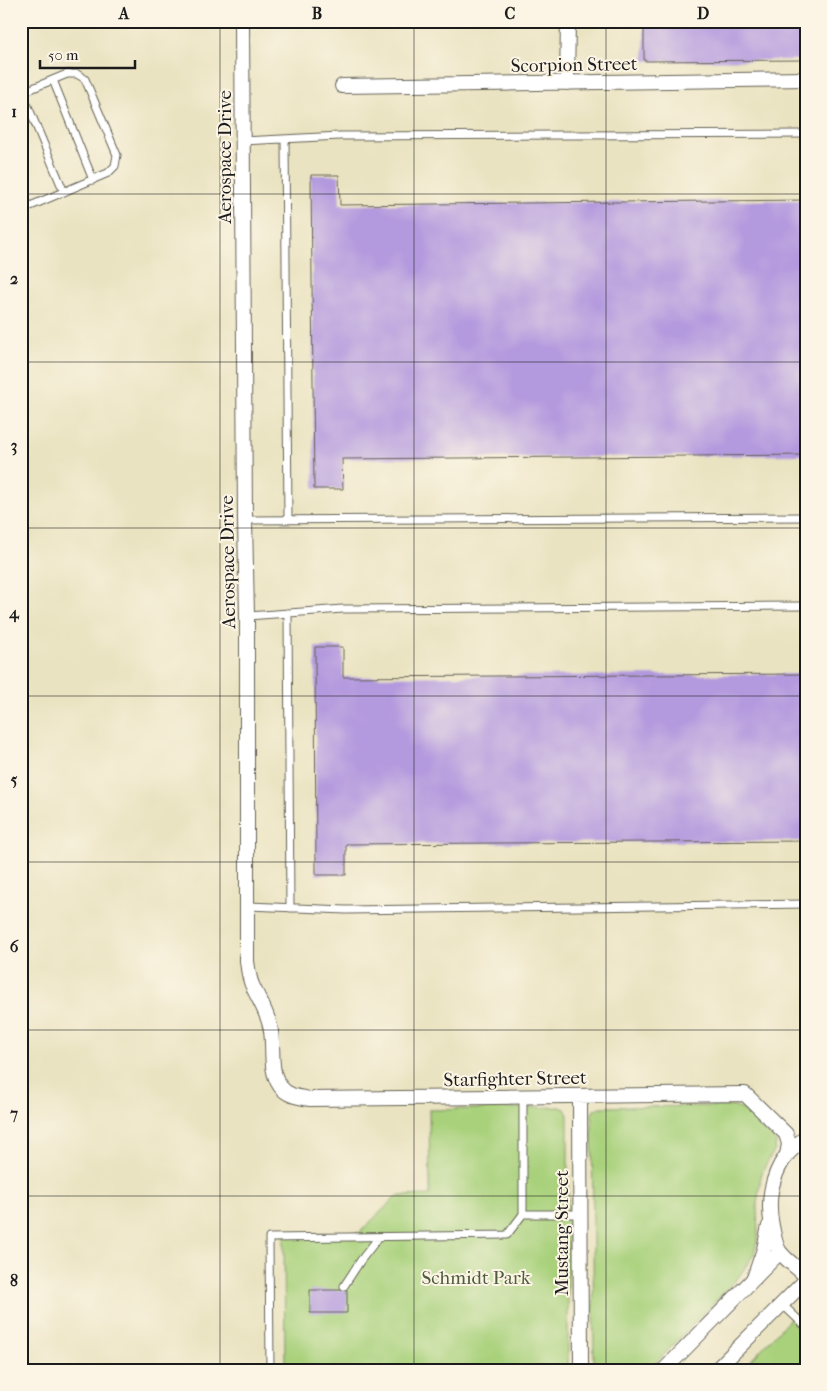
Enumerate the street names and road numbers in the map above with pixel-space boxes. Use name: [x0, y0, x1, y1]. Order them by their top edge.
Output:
street label: Scorpion Street: [510, 53, 638, 77]
street label: Aerospace Drive: [214, 90, 236, 225]
street label: Aerospace Drive: [216, 495, 240, 630]
street label: Starfighter Street: [443, 1067, 587, 1091]
street label: Mustang Street: [551, 1170, 573, 1296]

